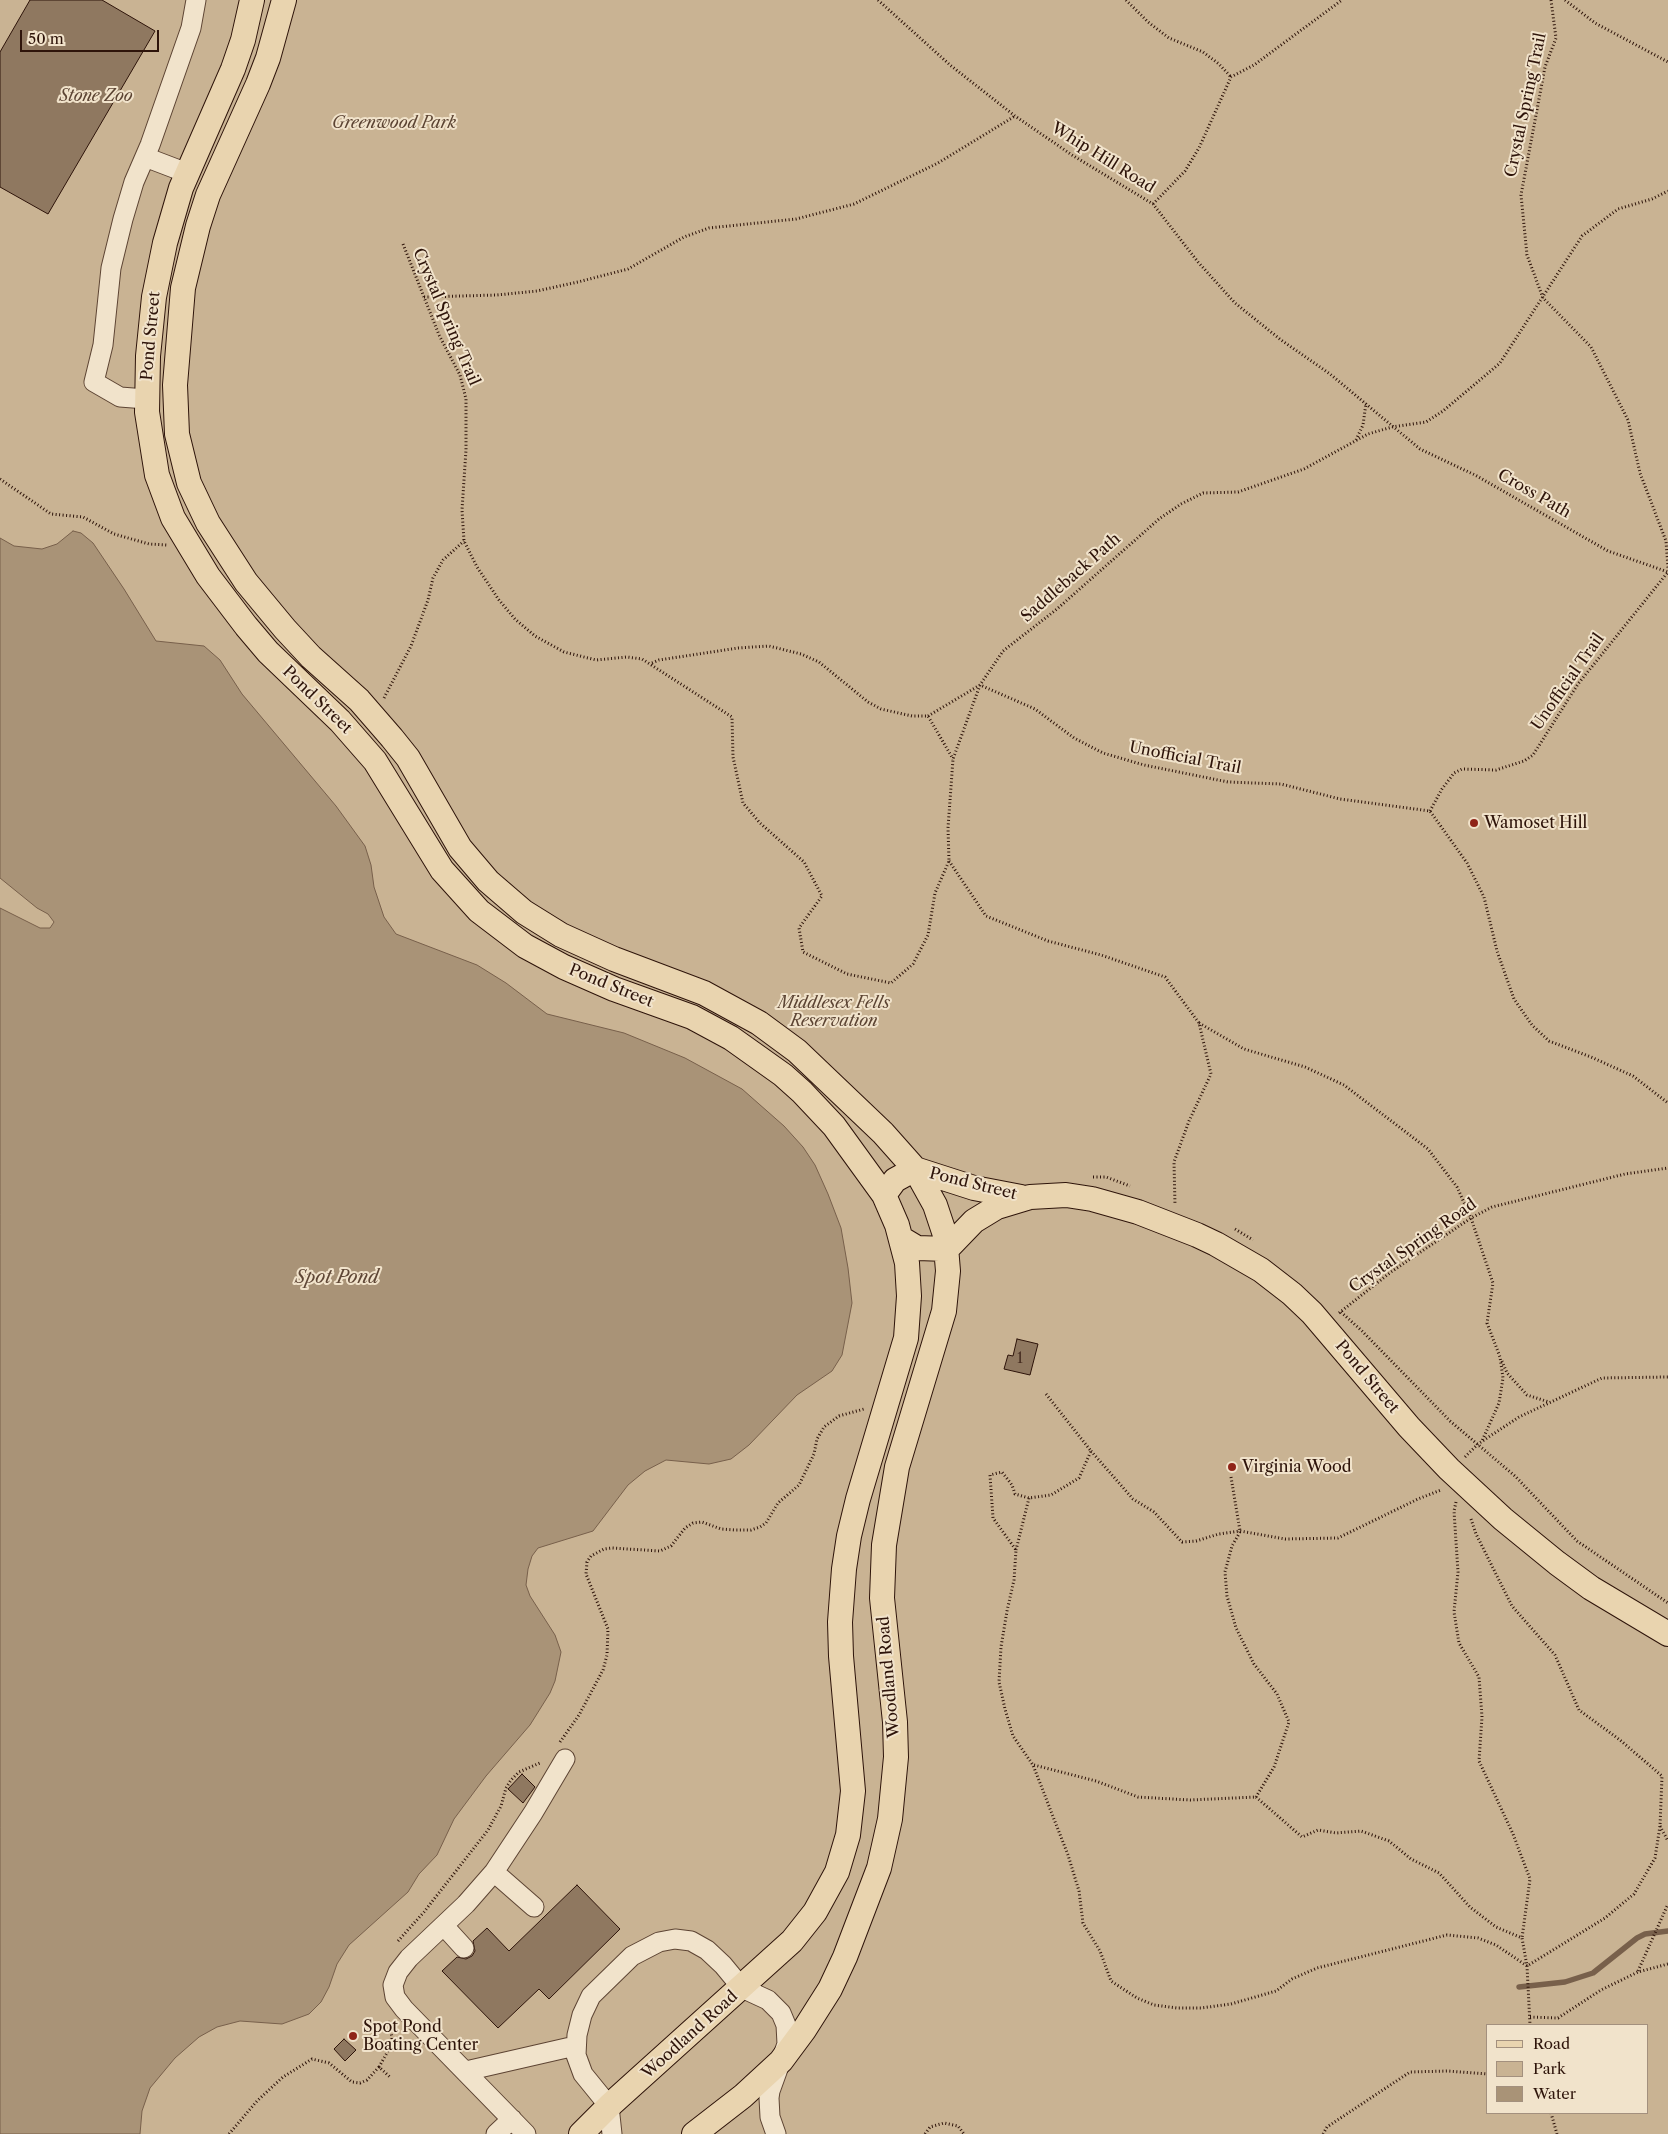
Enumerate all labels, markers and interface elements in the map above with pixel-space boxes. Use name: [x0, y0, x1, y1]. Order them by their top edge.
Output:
scale bar: [22, 20, 161, 52]
text: 50 m: [28, 29, 64, 48]
street label: Crystal Spring Trail: [1501, 31, 1551, 179]
park label: Stone Zoo: [59, 86, 133, 106]
park label: Greenwood Park: [332, 113, 456, 133]
street label: Whip Hill Road: [1048, 118, 1158, 198]
street label: Crystal Spring Trail: [408, 246, 484, 388]
street label: Pond Street: [138, 291, 164, 381]
street label: Cross Path: [1494, 465, 1574, 523]
street label: Saddleback Path: [1017, 530, 1125, 626]
street label: Unofficial Trail: [1528, 630, 1608, 734]
street label: Pond Street: [278, 662, 356, 738]
street label: Unofficial Trail: [1127, 738, 1243, 778]
place label: Wamoset Hill: [1484, 813, 1587, 833]
marker: Wamoset Hill: [1468, 817, 1480, 829]
street label: Pond Street: [566, 960, 656, 1012]
park label: Middlesex Fells Reservation: [778, 993, 890, 1031]
street label: Pond Street: [927, 1164, 1019, 1204]
street label: Crystal Spring Road: [1346, 1195, 1480, 1297]
water label: Spot Pond: [295, 1267, 379, 1289]
street label: Pond Street: [1331, 1337, 1403, 1417]
house number: 1: [1017, 1351, 1023, 1367]
place label: Virginia Wood: [1242, 1457, 1352, 1477]
marker: Virginia Wood: [1226, 1461, 1238, 1473]
street label: Woodland Road: [874, 1615, 904, 1739]
street label: Woodland Road: [638, 1987, 742, 2083]
place label: Spot Pond Boating Center: [363, 2017, 478, 2055]
legend: [1486, 2024, 1648, 2114]
marker: Spot Pond Boating Center: [347, 2030, 359, 2042]
text: Road: [1533, 2034, 1570, 2053]
text: Park: [1533, 2059, 1566, 2078]
text: Water: [1533, 2084, 1576, 2103]

